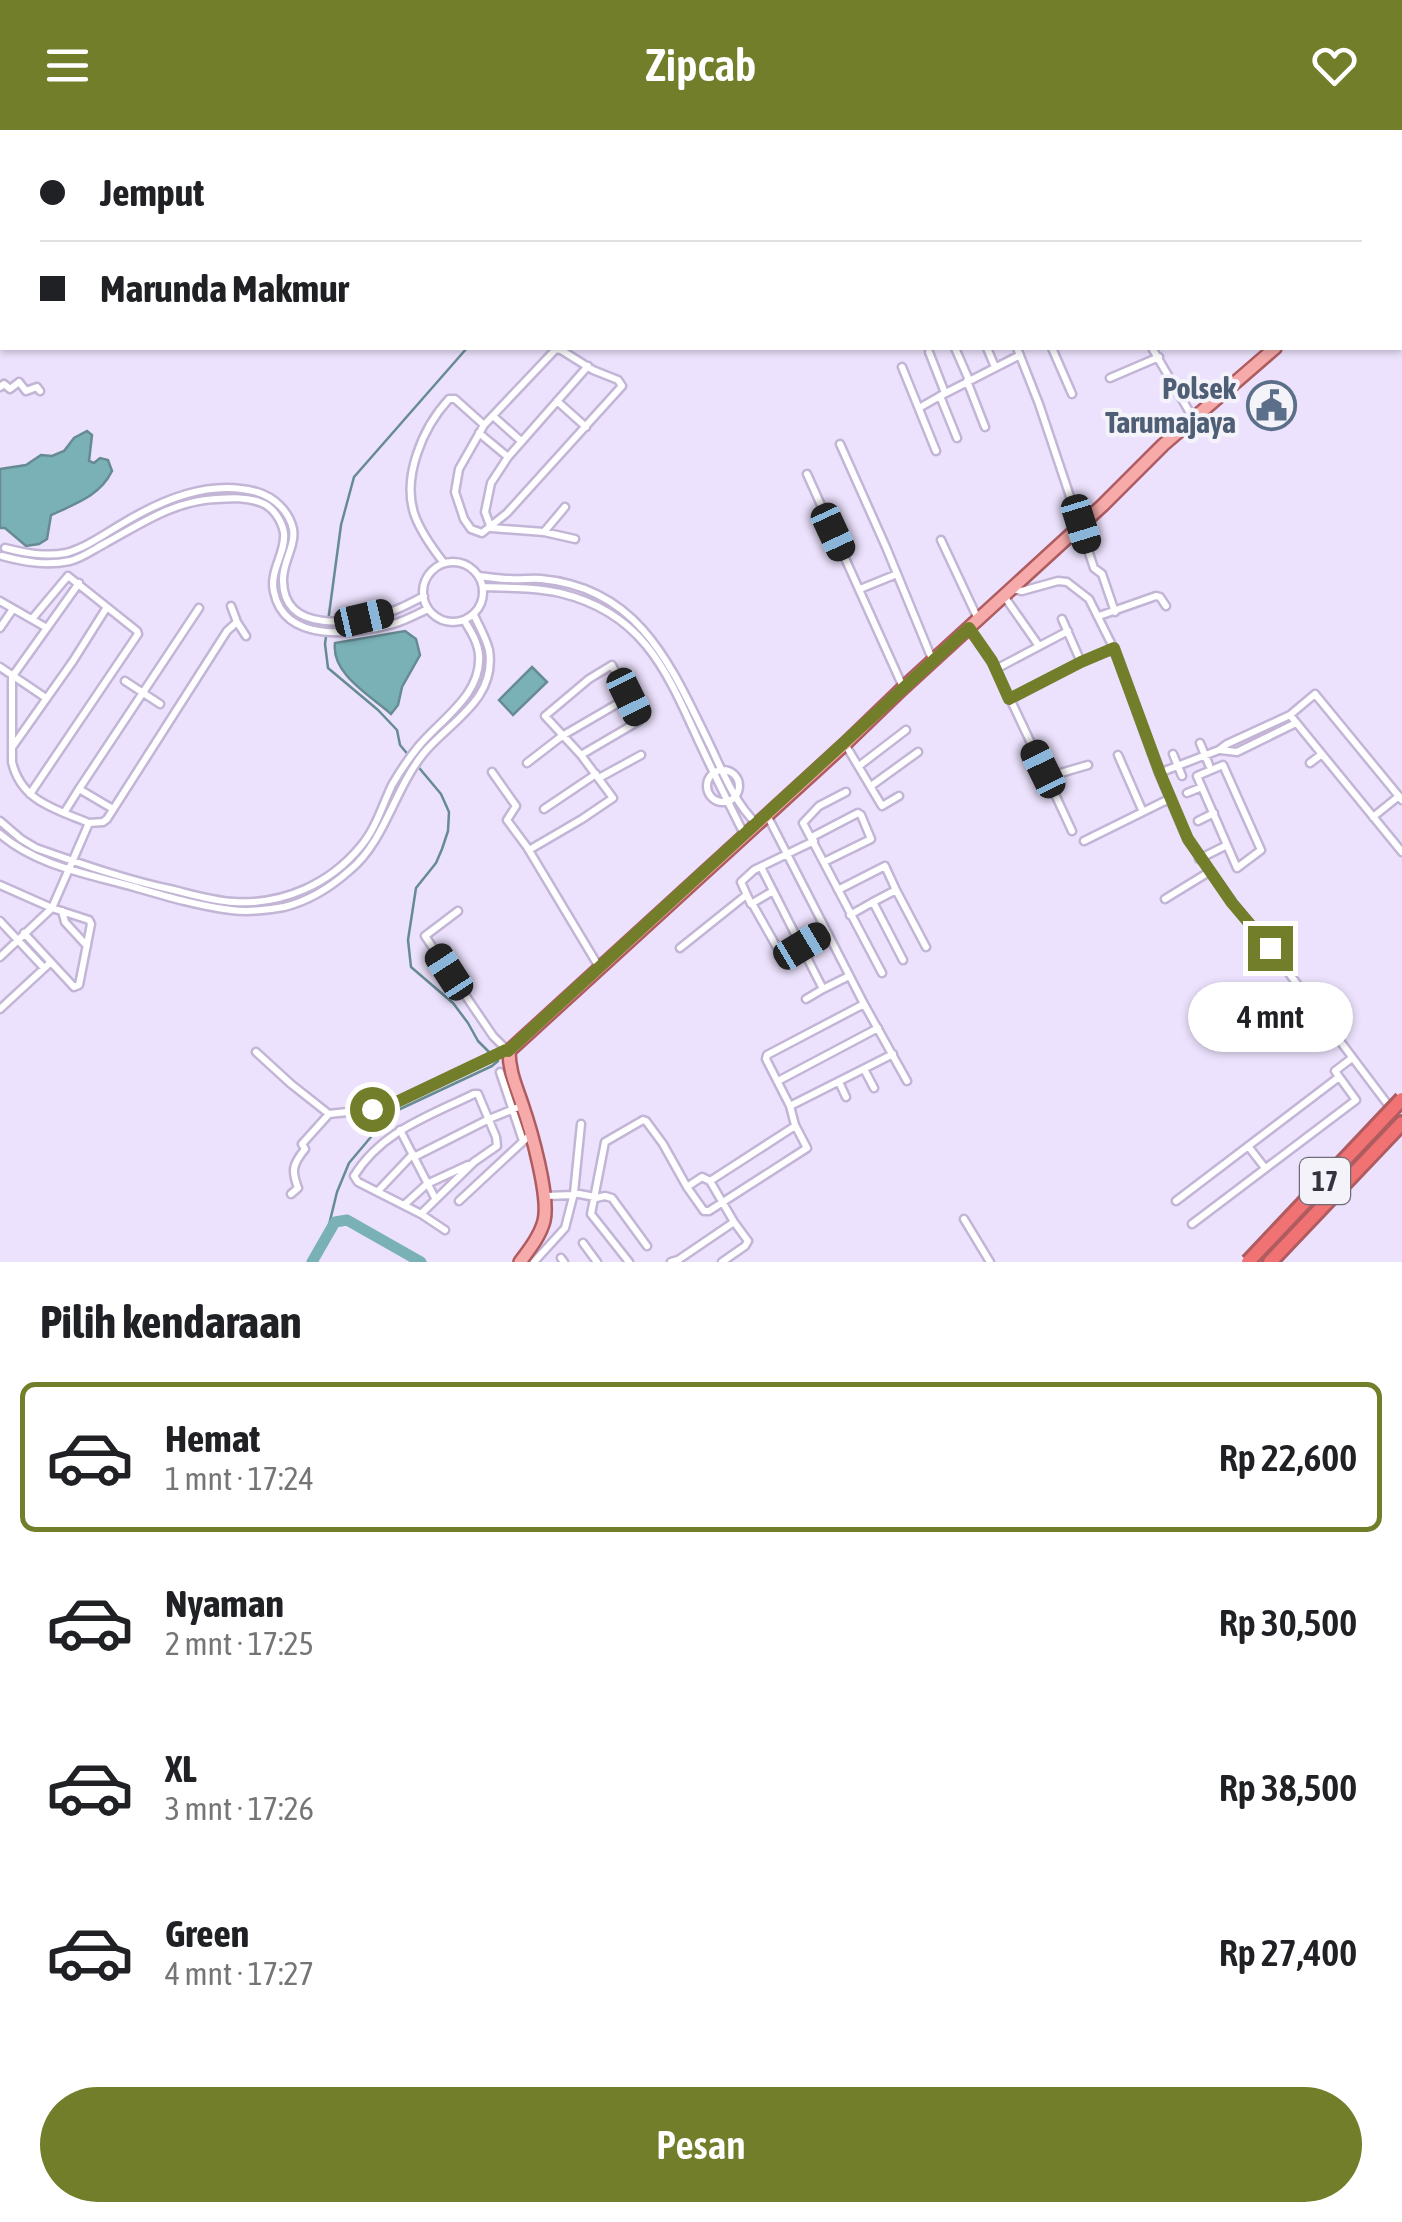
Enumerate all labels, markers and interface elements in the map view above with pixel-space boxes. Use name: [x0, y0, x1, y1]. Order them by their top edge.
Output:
icon: menu: [40, 38, 95, 93]
icon: heart: [1307, 38, 1362, 93]
text: Zipcab: [646, 39, 756, 91]
text: Jemput: [100, 171, 204, 214]
text: Marunda Makmur: [100, 267, 349, 310]
place label: Polsek Tarumajaya: [1105, 371, 1237, 439]
public building icon: Polsek Tarumajaya: [1245, 379, 1297, 431]
car: [1058, 491, 1104, 557]
car: [807, 498, 859, 566]
car: [331, 597, 397, 639]
car: [602, 663, 656, 731]
car: [1016, 735, 1070, 803]
car: [769, 918, 835, 974]
route end: [1248, 926, 1293, 971]
car: [420, 939, 478, 1005]
callout: 4 mnt: [1188, 983, 1352, 1053]
text: 4 mnt: [1237, 998, 1304, 1035]
route start: [350, 1087, 395, 1132]
road number: 17: [1300, 1158, 1350, 1204]
text: Pilih kendaraan: [40, 1296, 302, 1348]
icon: car: [45, 1412, 135, 1502]
text: Hemat: [165, 1417, 260, 1460]
text: Rp 22,600: [1219, 1436, 1357, 1479]
text: 1 mnt · 17:24: [165, 1460, 314, 1497]
icon: car: [45, 1577, 135, 1667]
text: Nyaman: [165, 1582, 284, 1625]
text: Rp 30,500: [1219, 1601, 1357, 1644]
text: 2 mnt · 17:25: [165, 1625, 314, 1662]
icon: car: [45, 1742, 135, 1832]
text: XL: [165, 1747, 197, 1790]
text: Rp 38,500: [1219, 1766, 1357, 1809]
text: 3 mnt · 17:26: [165, 1790, 314, 1827]
icon: car: [45, 1907, 135, 1997]
text: Green: [165, 1912, 249, 1955]
text: Rp 27,400: [1219, 1931, 1357, 1974]
text: 4 mnt · 17:27: [165, 1955, 314, 1992]
button: Pesan: [40, 2087, 1362, 2202]

